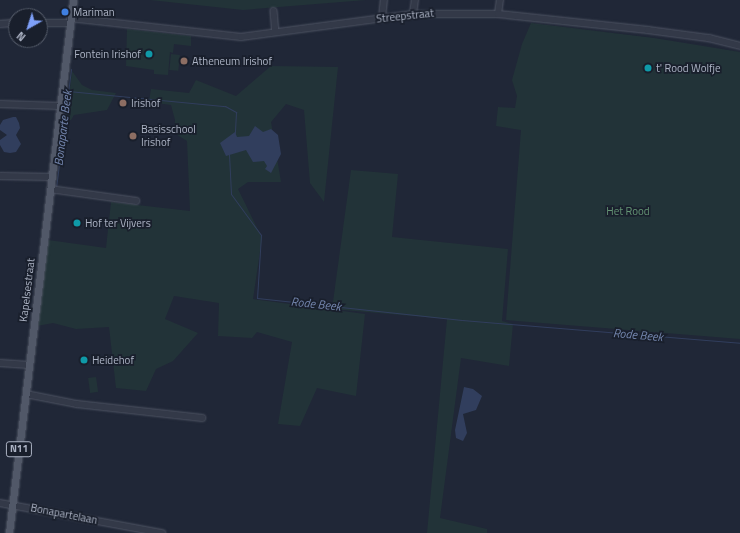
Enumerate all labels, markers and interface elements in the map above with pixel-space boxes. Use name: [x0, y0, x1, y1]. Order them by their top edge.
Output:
place label: Mariman: [73, 5, 115, 19]
street label: Streepstraat: [375, 6, 435, 26]
marker: Mariman: [60, 7, 70, 17]
north arrow: [8, 8, 48, 48]
text: N: [13, 28, 29, 45]
place label: Fontein Irishof: [74, 47, 141, 61]
marker: Fontein Irishof: [144, 49, 154, 59]
place label: Atheneum Irishof: [192, 54, 272, 68]
marker: Atheneum Irishof: [179, 56, 189, 66]
place label: t' Rood Wolfje: [656, 61, 721, 75]
marker: t' Rood Wolfje: [643, 63, 653, 73]
water label: Bonaparte Beek: [51, 89, 75, 167]
place label: Irishof: [131, 96, 160, 110]
marker: Irishof: [118, 98, 128, 108]
place label: Basisschool Irishof: [141, 123, 196, 149]
marker: Basisschool Irishof: [128, 131, 138, 141]
park label: Het Rood: [606, 204, 650, 218]
place label: Hof ter Vijvers: [85, 216, 151, 230]
marker: Hof ter Vijvers: [72, 218, 82, 228]
street label: Kapelsestraat: [17, 257, 37, 323]
water label: Rode Beek: [290, 294, 342, 314]
water label: Rode Beek: [612, 326, 664, 344]
place label: Heidehof: [92, 353, 134, 367]
marker: Heidehof: [79, 355, 89, 365]
road number: N11: [5, 441, 33, 457]
street label: Bonapartelaan: [29, 501, 99, 527]

